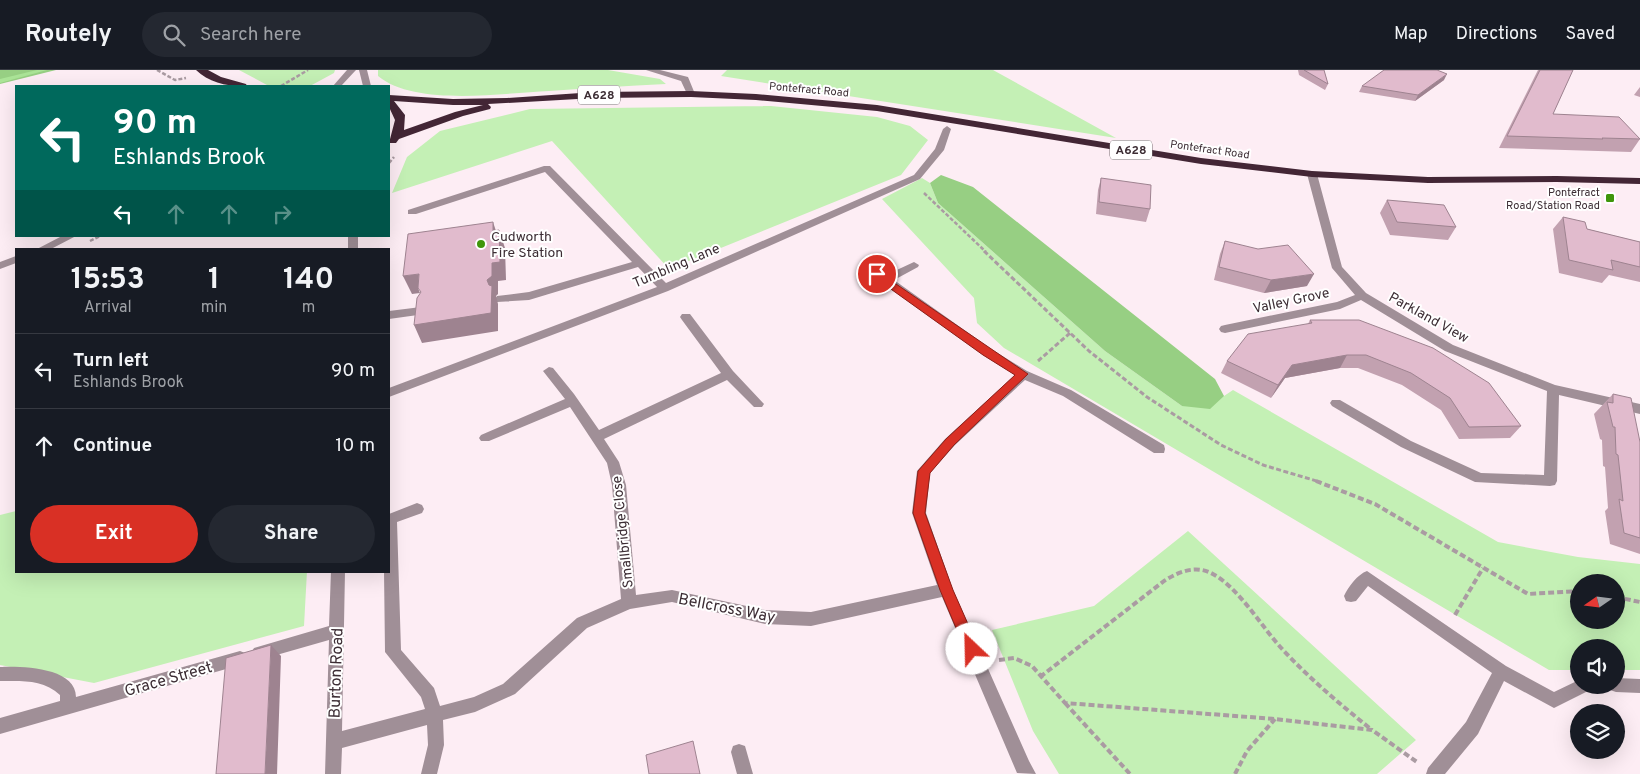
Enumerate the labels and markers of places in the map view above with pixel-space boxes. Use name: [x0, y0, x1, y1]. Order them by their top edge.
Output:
place label: Pontefract Road/Station Road: [1506, 186, 1600, 213]
marker: Pontefract Road/Station Road: [1604, 192, 1616, 204]
place label: Cudworth Fire Station: [491, 229, 563, 262]
marker: Cudworth Fire Station: [475, 238, 487, 250]
pin: [856, 253, 898, 295]

